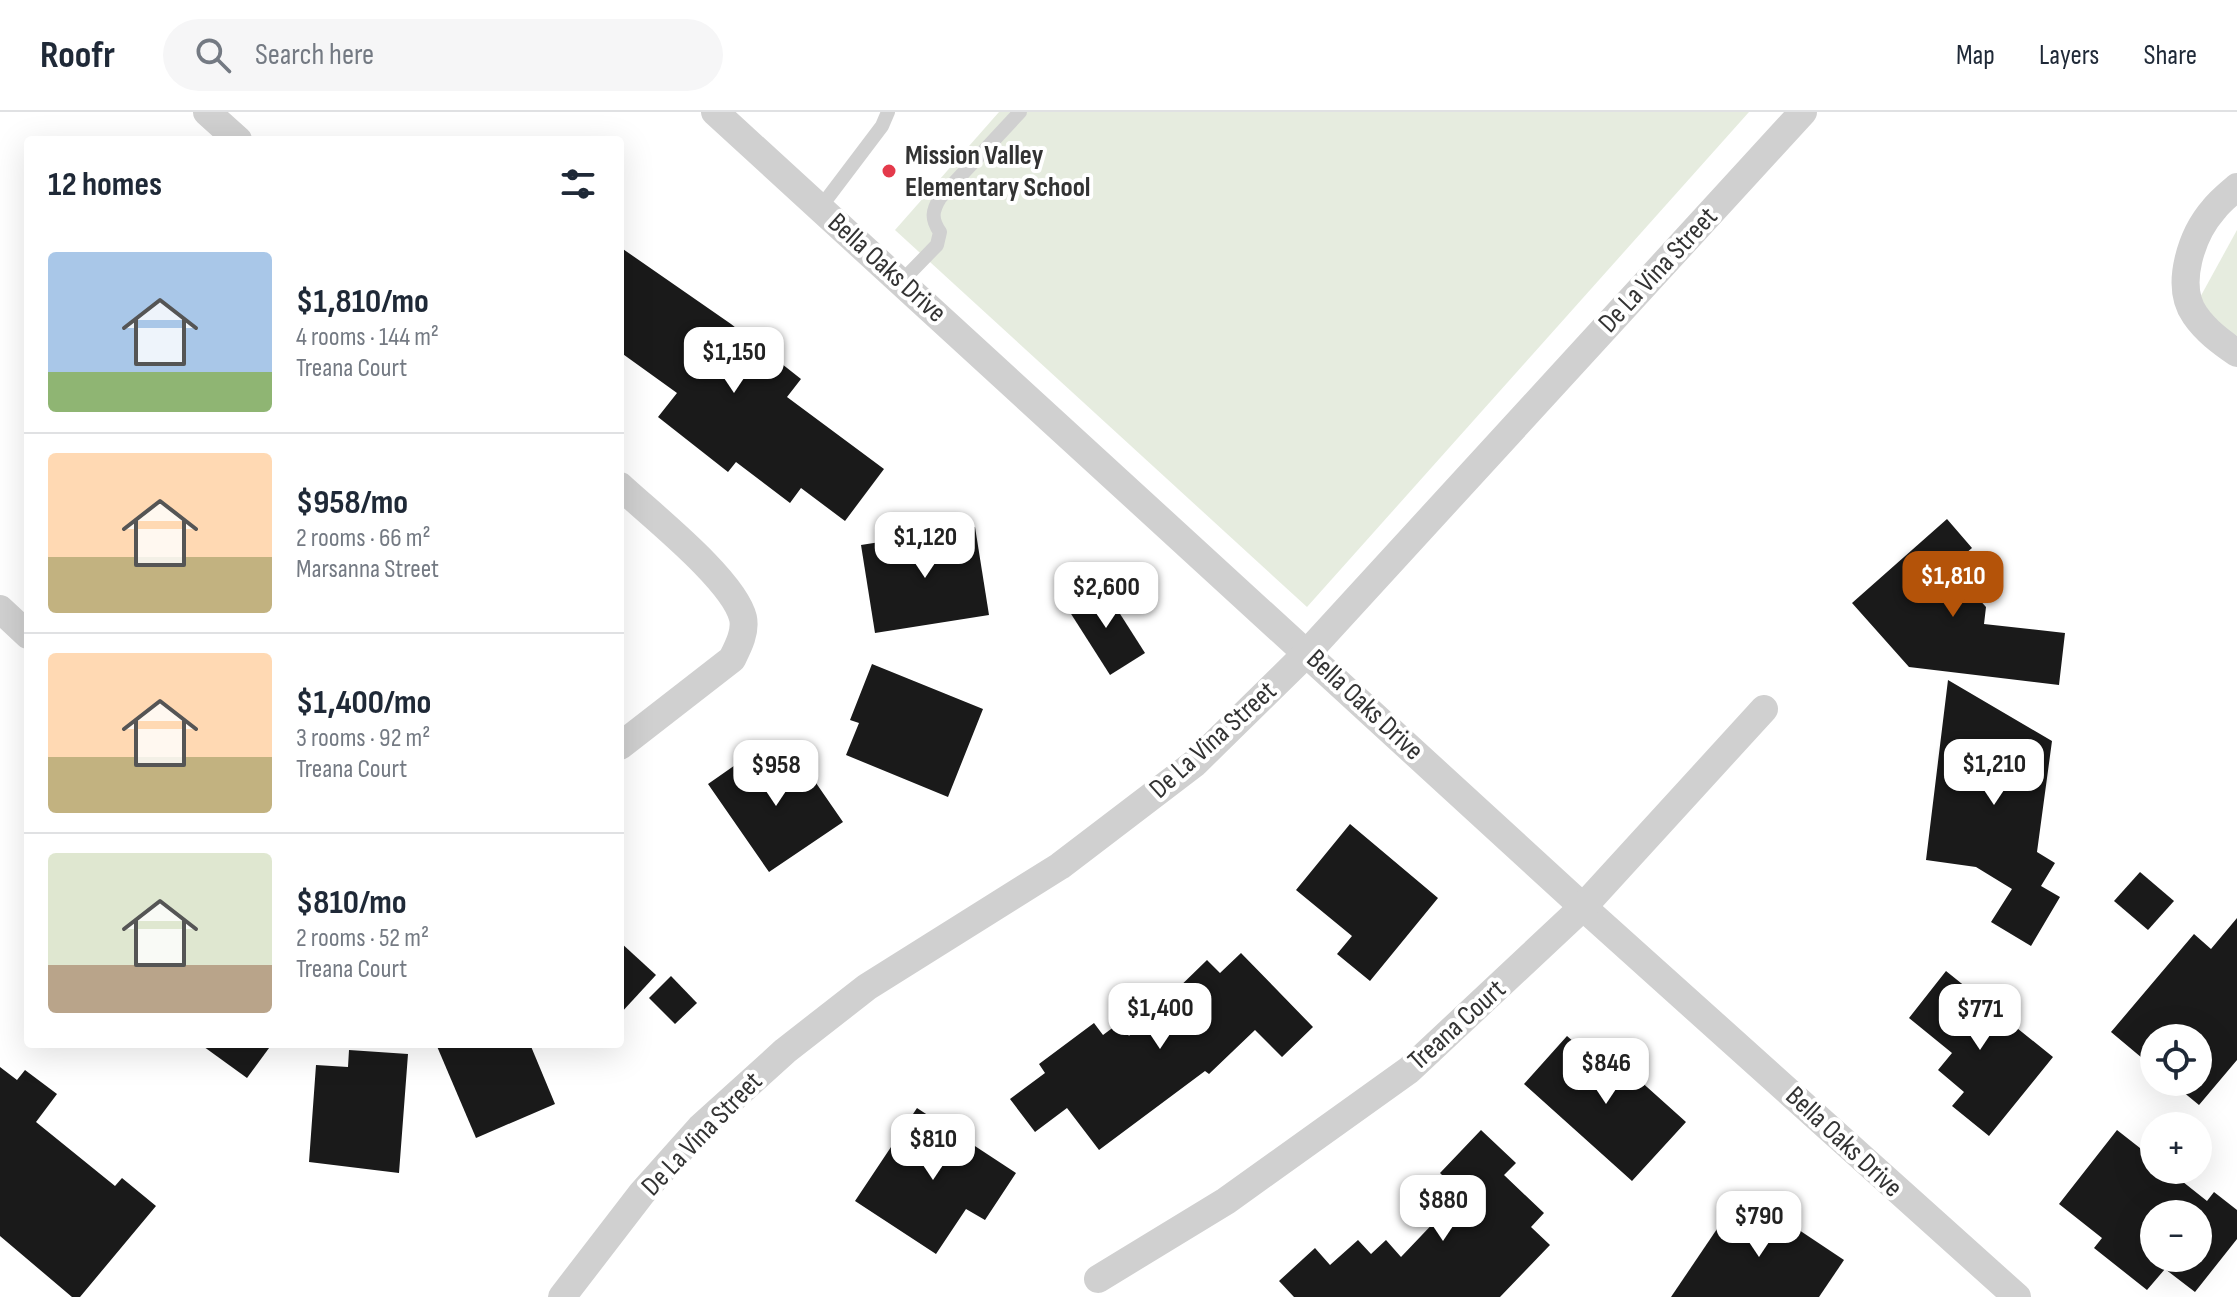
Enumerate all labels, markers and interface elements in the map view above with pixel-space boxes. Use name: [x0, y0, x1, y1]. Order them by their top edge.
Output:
search box: [163, 19, 723, 91]
text: Roofr: [40, 33, 115, 78]
icon: search: [191, 33, 235, 77]
text: Search here: [255, 37, 374, 73]
text: Map: [1956, 39, 1995, 72]
text: Layers: [2039, 39, 2099, 72]
text: Share: [2143, 39, 2197, 72]
place label: Mission Valley Elementary School: [905, 139, 1091, 204]
icon: filters: [556, 162, 600, 206]
marker: Mission Valley Elementary School: [880, 162, 898, 180]
text: 12 homes: [48, 164, 162, 205]
street label: De La Vina Street: [1592, 201, 1724, 339]
street label: Bella Oaks Drive: [821, 206, 953, 330]
text: $1,810/mo: [296, 281, 429, 322]
icon: home: [112, 284, 208, 380]
text: 4 rooms · 144 m²: [296, 322, 439, 353]
pin: $1,150: [669, 327, 799, 395]
text: $1,150: [702, 337, 766, 368]
text: Treana Court: [296, 353, 407, 384]
text: $958/mo: [296, 482, 408, 523]
icon: home: [112, 485, 208, 581]
pin: $1,120: [860, 512, 990, 580]
text: $1,120: [893, 522, 957, 553]
text: 2 rooms · 66 m²: [296, 523, 431, 554]
pin: $1,810: [1888, 551, 2018, 619]
text: Marsanna Street: [296, 554, 439, 585]
text: $1,810: [1920, 561, 1986, 592]
pin: $2,600: [1041, 562, 1171, 630]
text: $2,600: [1072, 572, 1140, 603]
street label: Bella Oaks Drive: [1300, 643, 1430, 767]
street label: De La Vina Street: [1143, 674, 1283, 806]
text: $1,400/mo: [296, 682, 431, 723]
icon: home: [112, 685, 208, 781]
text: 3 rooms · 92 m²: [296, 723, 430, 754]
pin: $1,210: [1929, 739, 2059, 807]
pin: $958: [729, 740, 823, 808]
text: $1,210: [1962, 749, 2026, 780]
text: $958: [751, 750, 801, 781]
text: Treana Court: [296, 754, 407, 785]
text: $810/mo: [296, 882, 407, 923]
icon: home: [112, 885, 208, 981]
text: 2 rooms · 52 m²: [296, 923, 429, 954]
text: Treana Court: [296, 954, 407, 985]
street label: Treana Court: [1401, 973, 1513, 1077]
pin: $1,400: [1095, 983, 1225, 1051]
pin: $771: [1933, 984, 2027, 1052]
text: $1,400: [1126, 993, 1194, 1024]
text: $771: [1957, 994, 2003, 1025]
map controls: [2140, 1024, 2212, 1272]
button: locate: [2140, 1024, 2212, 1096]
pin: $846: [1559, 1038, 1653, 1106]
text: $846: [1581, 1048, 1631, 1079]
street label: De La Vina Street: [635, 1065, 769, 1203]
street label: Bella Oaks Drive: [1779, 1080, 1909, 1204]
button: +: [2140, 1112, 2212, 1184]
pin: $810: [886, 1114, 980, 1182]
text: $810: [909, 1124, 957, 1155]
pin: $880: [1396, 1175, 1490, 1243]
text: $880: [1418, 1185, 1468, 1216]
pin: $790: [1712, 1191, 1806, 1259]
button: −: [2140, 1200, 2212, 1272]
text: $790: [1734, 1201, 1784, 1232]

